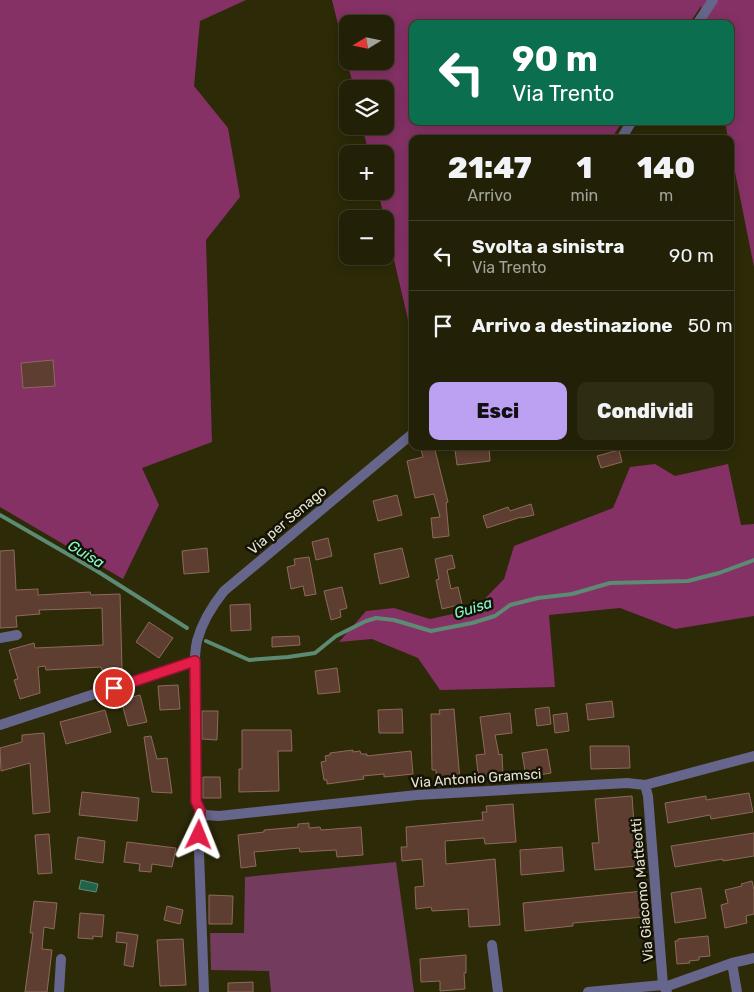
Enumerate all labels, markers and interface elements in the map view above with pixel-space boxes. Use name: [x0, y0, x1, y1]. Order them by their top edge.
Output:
north arrow: [339, 15, 394, 70]
map controls: [339, 15, 394, 265]
text: 90 m: [512, 38, 598, 80]
icon: left: [429, 40, 494, 105]
button: layers: [339, 80, 394, 135]
text: Via Trento: [512, 80, 614, 107]
button: +: [339, 145, 394, 200]
text: 21:47: [448, 150, 532, 186]
text: 1: [576, 150, 592, 186]
text: 140: [637, 150, 695, 186]
text: Arrivo: [467, 186, 512, 205]
text: min: [570, 186, 598, 205]
text: m: [659, 186, 673, 205]
button: −: [339, 210, 394, 265]
text: Svolta a sinistra: [472, 235, 625, 258]
icon: left: [429, 242, 457, 270]
text: 90 m: [669, 244, 714, 267]
text: Via Trento: [472, 258, 547, 277]
icon: arrive: [429, 312, 457, 340]
text: Arrivo a destinazione: [472, 314, 673, 337]
text: 50 m: [688, 314, 733, 337]
button: Esci: [429, 382, 567, 440]
button: Condividi: [577, 382, 714, 440]
street label: Via per Senago: [245, 483, 330, 558]
water label: Guisa: [65, 536, 108, 572]
water label: Guisa: [452, 594, 495, 622]
pin: [93, 667, 135, 709]
icon: arrive: [100, 674, 128, 702]
street label: Via Antonio Gramsci: [410, 765, 542, 792]
position arrow: [172, 808, 224, 860]
street label: Via Giacomo Matteotti: [628, 818, 657, 962]

